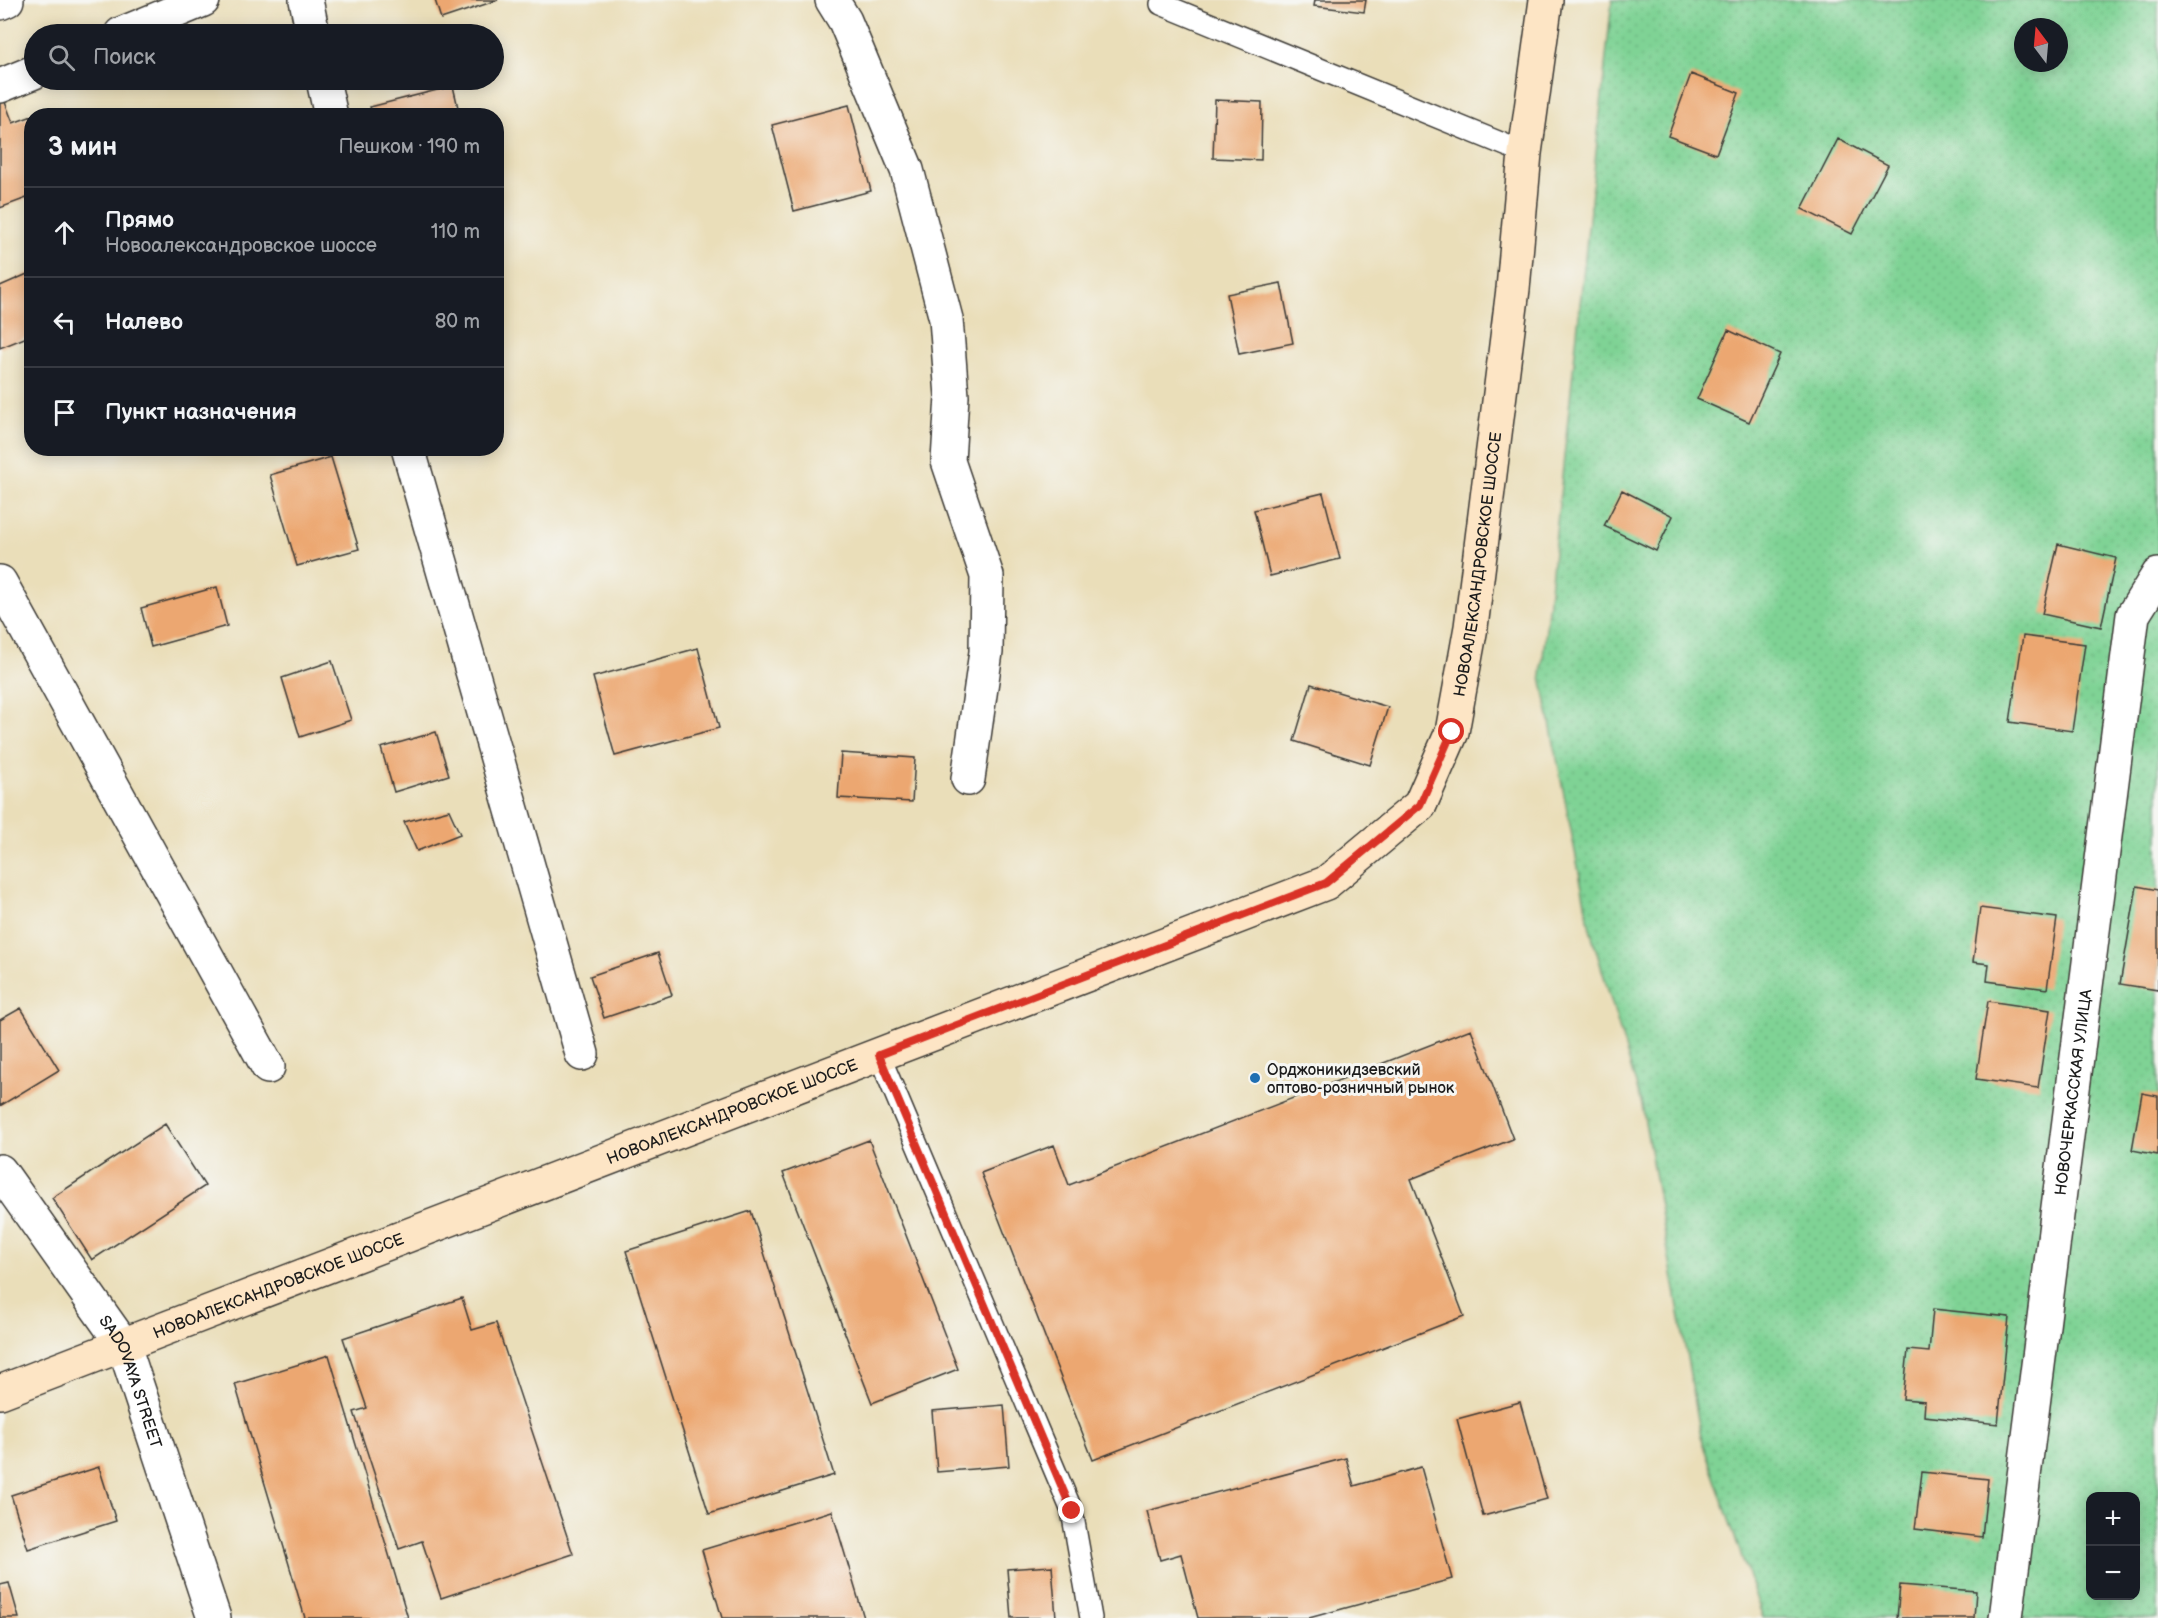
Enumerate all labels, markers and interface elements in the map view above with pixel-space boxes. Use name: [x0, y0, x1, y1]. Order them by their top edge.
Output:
north arrow: [2014, 18, 2068, 72]
search box: [24, 24, 504, 90]
icon: search: [45, 41, 78, 74]
text: Поиск: [93, 44, 156, 71]
text: 3 мин: [48, 132, 117, 163]
text: Пешком · 190 m: [339, 135, 480, 159]
text: Прямо: [105, 207, 174, 234]
icon: ahead: [48, 216, 81, 249]
text: 110 m: [431, 220, 480, 244]
text: Новоалександровское шоссе: [105, 234, 377, 258]
icon: left: [48, 306, 81, 339]
text: Налево: [105, 309, 183, 336]
text: 80 m: [435, 310, 480, 334]
icon: arrive: [48, 396, 81, 429]
text: Пункт назначения: [105, 399, 297, 426]
street label: НОВОАЛЕКСАНДРОВСКОЕ ШОССЕ: [1451, 431, 1506, 698]
route start: [1438, 718, 1464, 744]
street label: НОВОЧЕРКАССКАЯ УЛИЦА: [2052, 988, 2097, 1197]
street label: НОВОАЛЕКСАНДРОВСКОЕ ШОССЕ: [604, 1056, 861, 1169]
place label: Орджоникидзевский оптово-розничный рынок: [1267, 1061, 1455, 1098]
marker: Орджоникидзевский оптово-розничный рынок: [1248, 1071, 1262, 1085]
street label: НОВОАЛЕКСАНДРОВСКОЕ ШОССЕ: [151, 1230, 407, 1343]
street label: SADOVAYA STREET: [94, 1312, 165, 1451]
map controls: [2086, 1492, 2140, 1600]
button: +: [2086, 1492, 2140, 1546]
route end: [1058, 1497, 1084, 1523]
button: −: [2086, 1546, 2140, 1600]

